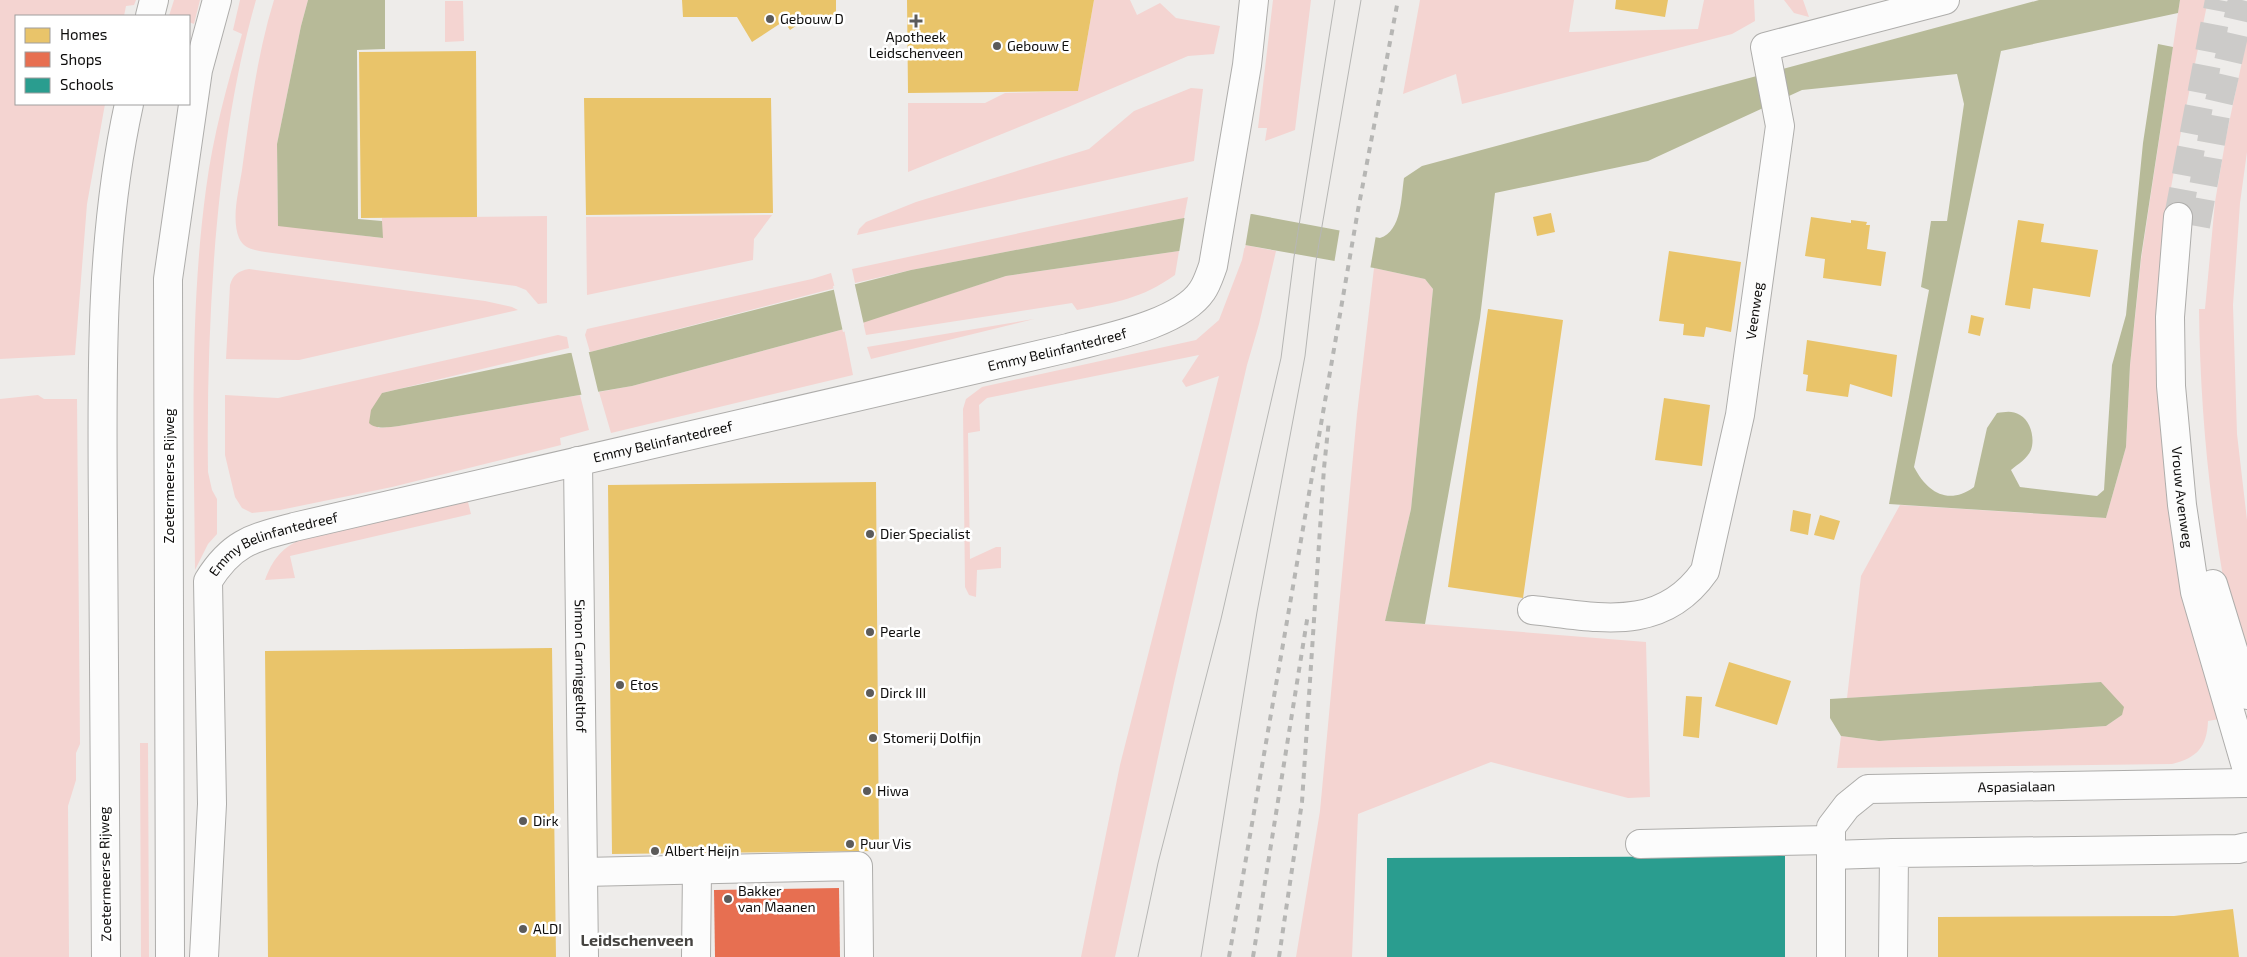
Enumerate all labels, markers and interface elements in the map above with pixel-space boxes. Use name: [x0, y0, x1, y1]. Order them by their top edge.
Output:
place label: Gebouw D: [780, 10, 844, 27]
marker: Gebouw D: [764, 13, 776, 25]
legend: [15, 15, 190, 105]
marker: Apotheek Leidschenveen: [910, 15, 922, 27]
text: Homes: [60, 25, 107, 43]
place label: Apotheek Leidschenveen: [869, 28, 963, 61]
place label: Gebouw E: [1007, 37, 1070, 54]
marker: Gebouw E: [991, 40, 1003, 52]
text: Shops: [60, 50, 102, 68]
text: Schools: [60, 75, 114, 93]
street label: Veenweg: [1742, 281, 1766, 341]
street label: Emmy Belinfantedreef: [986, 324, 1129, 374]
street label: Zoetermeerse Rijweg: [160, 408, 177, 543]
street label: Emmy Belinfantedreef: [591, 417, 735, 466]
street label: Vrouw Avenweg: [2169, 446, 2197, 549]
street label: Emmy Belinfantedreef: [205, 508, 340, 579]
place label: Dier Specialist: [880, 525, 970, 542]
marker: Dier Specialist: [864, 528, 876, 540]
street label: Simon Carmiggelthof: [572, 599, 590, 734]
place label: Pearle: [880, 623, 921, 640]
marker: Pearle: [864, 626, 876, 638]
place label: Etos: [630, 676, 658, 693]
marker: Etos: [614, 679, 626, 691]
place label: Dirck III: [880, 684, 926, 701]
marker: Dirck III: [864, 687, 876, 699]
place label: Stomerij Dolfijn: [883, 729, 981, 746]
marker: Stomerij Dolfijn: [867, 732, 879, 744]
street label: Aspasialaan: [1978, 777, 2056, 795]
place label: Hiwa: [877, 782, 909, 799]
marker: Hiwa: [861, 785, 873, 797]
street label: Zoetermeerse Rijweg: [95, 806, 114, 942]
place label: Dirk: [533, 812, 559, 829]
marker: Dirk: [517, 815, 529, 827]
place label: Puur Vis: [860, 835, 911, 852]
marker: Puur Vis: [844, 838, 856, 850]
place label: Albert Heijn: [665, 842, 739, 859]
marker: Albert Heijn: [649, 845, 661, 857]
place label: Bakker van Maanen: [738, 882, 816, 915]
marker: Bakker van Maanen: [722, 893, 734, 905]
place label: ALDI: [533, 920, 562, 937]
marker: ALDI: [517, 923, 529, 935]
district label: Leidschenveen: [580, 930, 694, 949]

